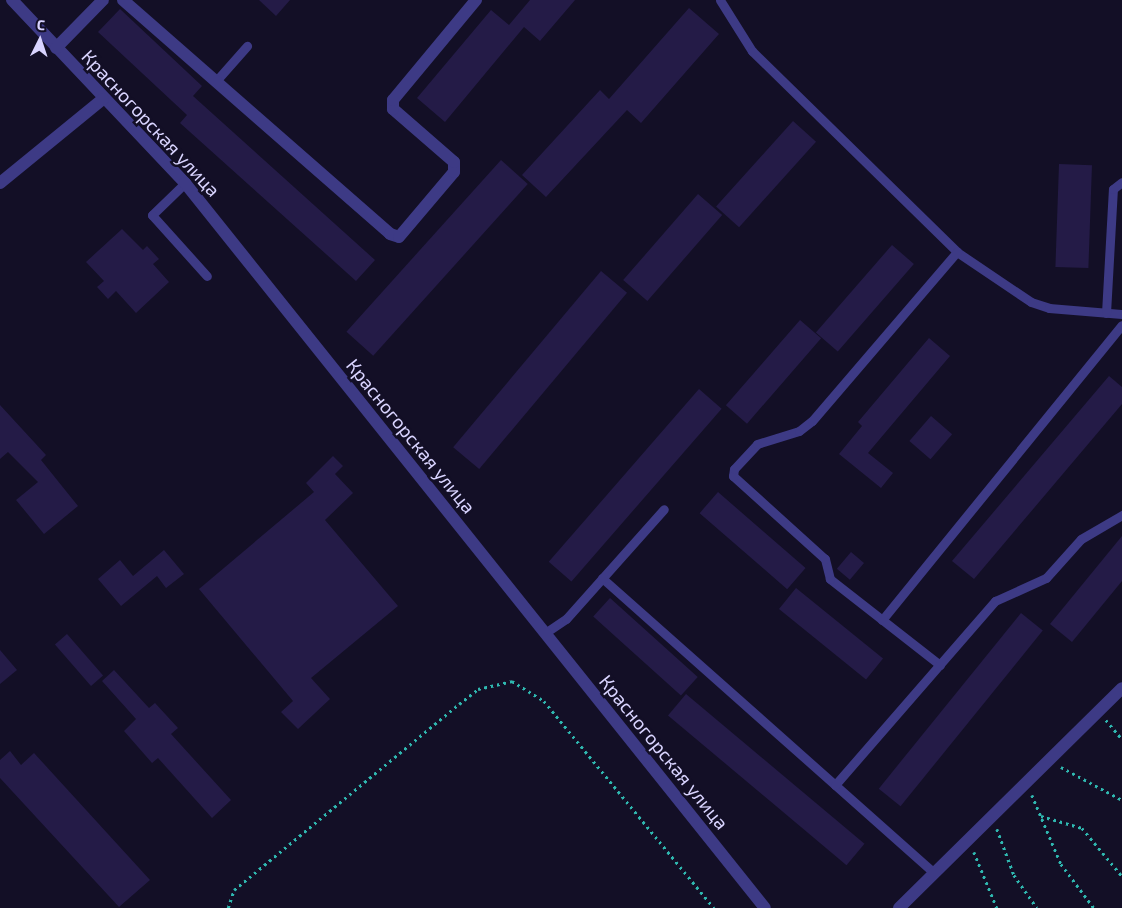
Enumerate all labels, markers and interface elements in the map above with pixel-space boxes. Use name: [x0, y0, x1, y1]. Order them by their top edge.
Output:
north arrow: [15, 15, 65, 65]
text: С: [36, 16, 46, 33]
street label: Красногорская улица: [77, 45, 225, 201]
street label: Красногорская улица: [342, 354, 480, 518]
street label: Красногорская улица: [595, 670, 733, 834]

